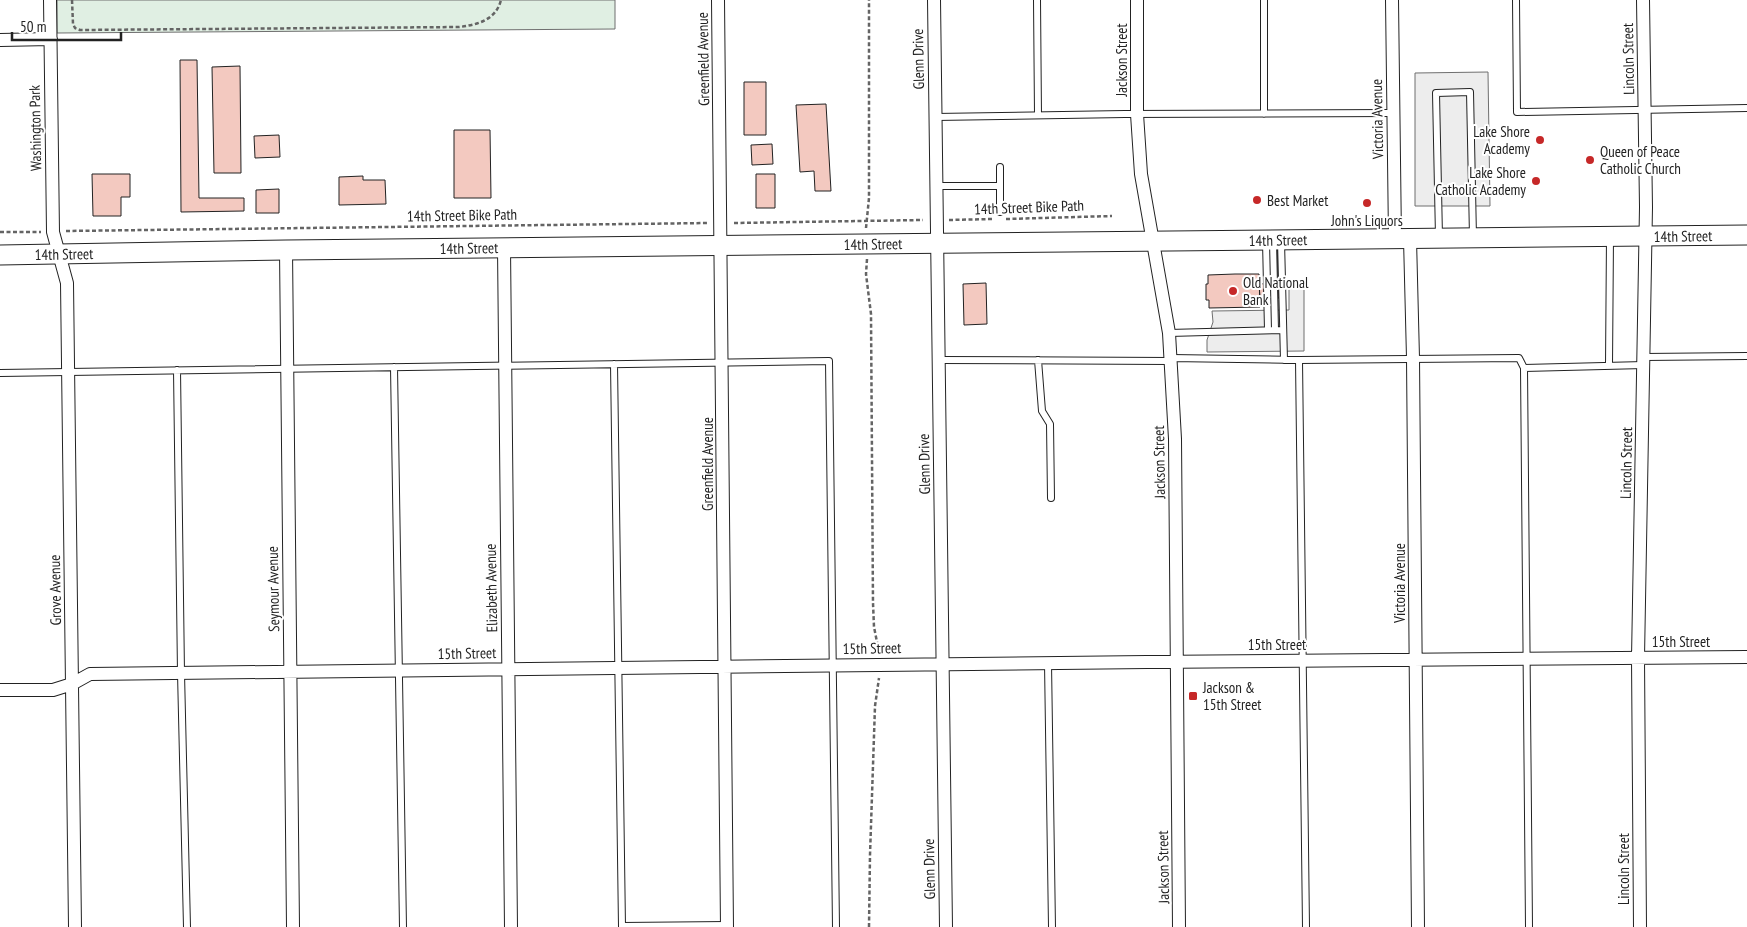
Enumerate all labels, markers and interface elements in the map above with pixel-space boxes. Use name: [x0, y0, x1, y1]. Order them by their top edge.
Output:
scale bar: [12, 10, 121, 42]
street label: Greenfield Avenue: [693, 12, 713, 106]
text: 50 m: [20, 17, 46, 36]
street label: Jackson Street: [1112, 23, 1131, 98]
street label: Lincoln Street: [1618, 23, 1638, 95]
street label: Glenn Drive: [908, 28, 928, 90]
street label: Victoria Avenue: [1367, 79, 1387, 160]
street label: Washington Park: [25, 85, 45, 171]
place label: Lake Shore Academy: [1473, 122, 1530, 158]
marker: Lake Shore Academy: [1534, 134, 1546, 146]
place label: Queen of Peace Catholic Church: [1600, 142, 1681, 178]
marker: Queen of Peace Catholic Church: [1584, 154, 1596, 166]
place label: Lake Shore Catholic Academy: [1435, 163, 1526, 199]
marker: Lake Shore Catholic Academy: [1530, 175, 1542, 187]
place label: Best Market: [1267, 191, 1328, 210]
marker: Best Market: [1251, 194, 1263, 206]
street label: 14th Street Bike Path: [974, 196, 1084, 218]
marker: John's Liquors: [1361, 197, 1373, 209]
street label: 14th Street Bike Path: [407, 205, 517, 225]
place label: John's Liquors: [1330, 211, 1403, 230]
street label: 14th Street: [1654, 226, 1712, 246]
street label: 14th Street: [1249, 230, 1307, 250]
street label: 14th Street: [844, 234, 902, 254]
street label: 14th Street: [440, 238, 498, 258]
street label: 14th Street: [35, 244, 93, 264]
place label: Old National Bank: [1243, 273, 1309, 309]
marker: Old National Bank: [1227, 285, 1239, 297]
street label: Greenfield Avenue: [698, 417, 717, 511]
street label: Jackson Street: [1149, 425, 1169, 500]
street label: Lincoln Street: [1616, 427, 1636, 499]
street label: Glenn Drive: [914, 433, 934, 495]
street label: Elizabeth Avenue: [481, 543, 501, 633]
street label: Victoria Avenue: [1390, 543, 1409, 624]
street label: Seymour Avenue: [263, 546, 283, 632]
street label: Grove Avenue: [45, 555, 65, 625]
street label: 15th Street: [1652, 632, 1710, 651]
street label: 15th Street: [1248, 635, 1306, 654]
street label: 15th Street: [843, 638, 901, 658]
street label: 15th Street: [438, 643, 496, 663]
place label: Jackson & 15th Street: [1202, 678, 1261, 714]
marker: Jackson & 15th Street: [1187, 690, 1199, 702]
street label: Jackson Street: [1153, 830, 1173, 905]
street label: Lincoln Street: [1614, 833, 1633, 905]
street label: Glenn Drive: [919, 838, 939, 900]

